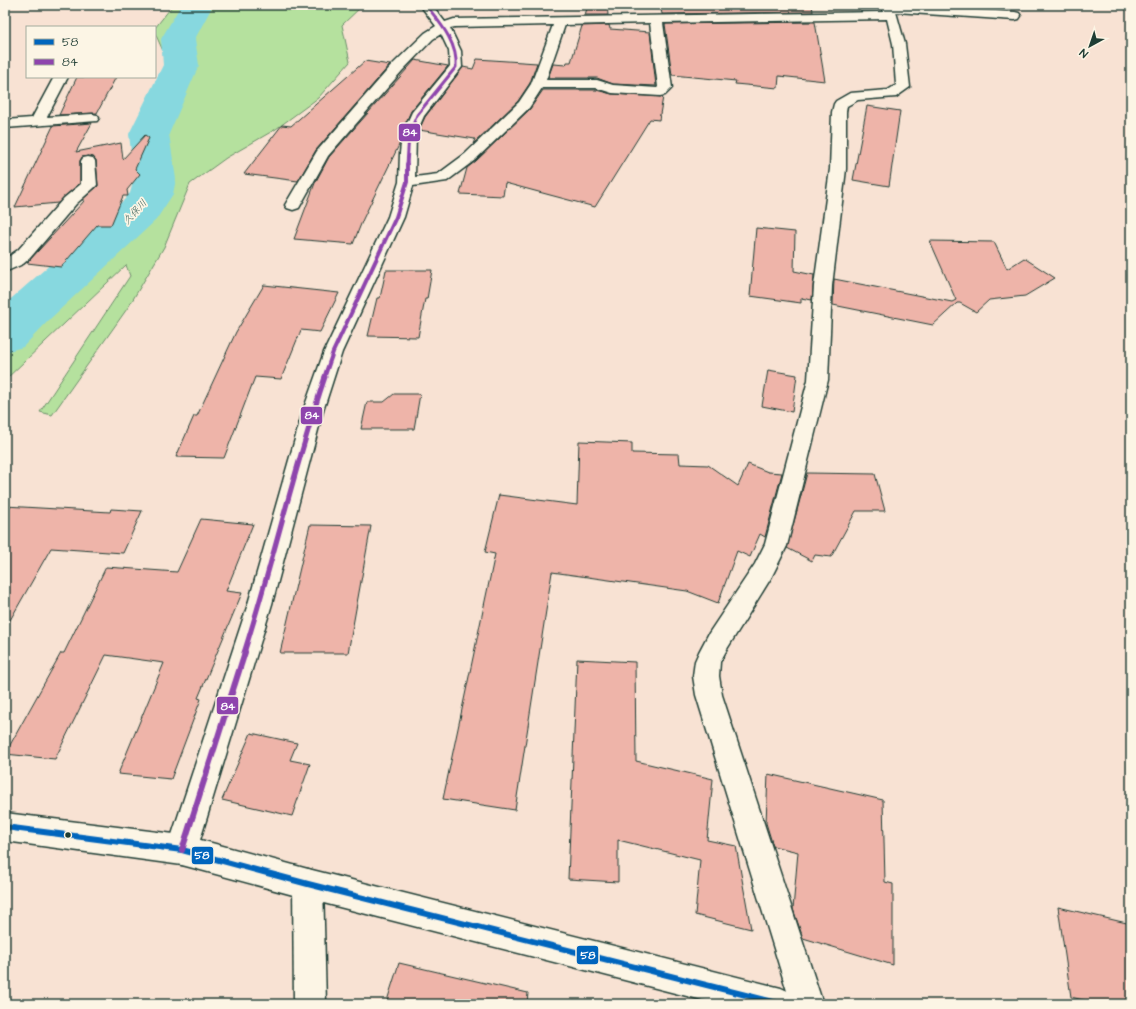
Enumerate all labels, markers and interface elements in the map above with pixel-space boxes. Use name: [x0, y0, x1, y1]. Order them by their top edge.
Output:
legend: [26, 26, 156, 78]
north arrow: [1070, 26, 1110, 66]
text: 58: [62, 34, 78, 51]
text: N: [1076, 45, 1091, 61]
text: 84: [62, 54, 78, 71]
line badge: 84: [398, 123, 421, 142]
text: 84: [403, 125, 418, 140]
water label: 久保川: [120, 196, 150, 228]
line badge: 84: [300, 406, 323, 425]
text: 84: [305, 408, 320, 423]
line badge: 84: [216, 696, 239, 715]
text: 84: [221, 699, 236, 714]
unlabelled marker: [63, 830, 73, 840]
line badge: 58: [191, 846, 214, 865]
text: 58: [195, 848, 210, 863]
line badge: 58: [576, 945, 599, 965]
text: 58: [581, 948, 596, 963]

